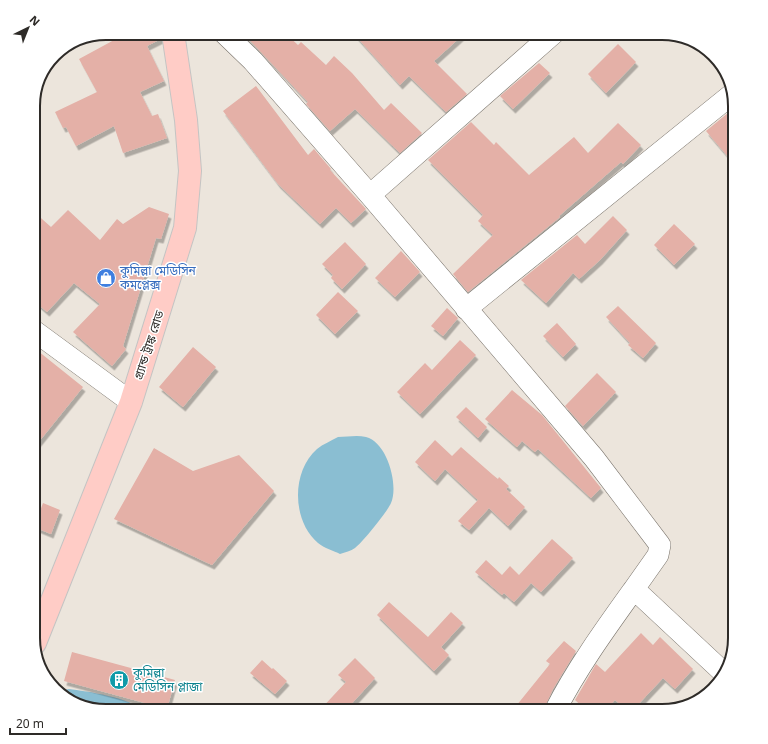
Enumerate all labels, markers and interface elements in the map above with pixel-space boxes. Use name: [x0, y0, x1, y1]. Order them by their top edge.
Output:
north arrow: [8, 8, 48, 48]
text: N: [26, 13, 42, 30]
place label: কুমিল্লা মেডিসিন কমপ্লেক্স: [119, 263, 197, 294]
shop icon: কুমিল্লা মেডিসিন কমপ্লেক্স: [95, 267, 117, 289]
street label: গ্র্যান্ড ট্রাঙ্ক রোড: [130, 308, 169, 382]
place label: কুমিল্লা মেডিসিন প্লাজা: [132, 665, 203, 696]
building icon: কুমিল্লা মেডিসিন প্লাজা: [108, 669, 130, 691]
scale bar: [10, 710, 66, 736]
text: 20 m: [16, 717, 44, 733]

